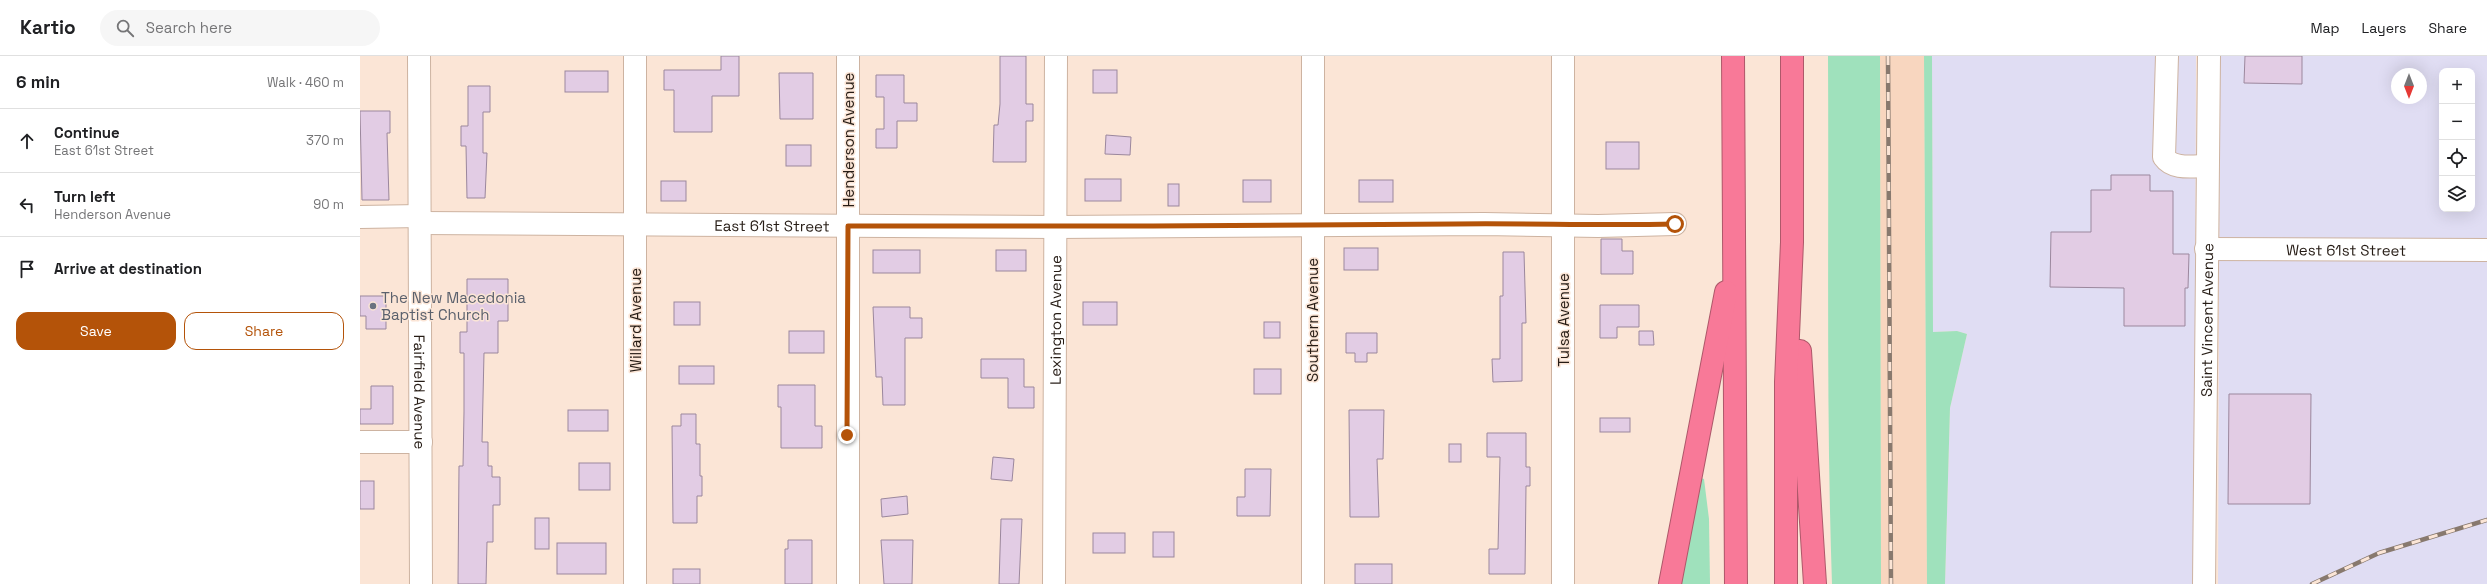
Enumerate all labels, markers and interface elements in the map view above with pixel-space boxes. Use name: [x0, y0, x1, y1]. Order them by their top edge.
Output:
search box: [100, 10, 380, 46]
text: Kartio: [20, 15, 76, 40]
icon: search: [114, 17, 136, 39]
text: Search here: [146, 18, 232, 37]
text: Map: [2310, 19, 2340, 37]
text: Layers: [2362, 19, 2406, 37]
text: Share: [2428, 19, 2467, 37]
north arrow: [2391, 68, 2427, 104]
map controls: [2439, 68, 2475, 212]
button: +: [2439, 68, 2475, 104]
text: 6 min: [16, 71, 60, 93]
street label: Henderson Avenue: [839, 72, 858, 207]
text: Walk · 460 m: [267, 74, 344, 91]
button: −: [2439, 104, 2475, 140]
text: Continue: [54, 123, 120, 142]
icon: ahead: [16, 130, 38, 152]
text: 370 m: [306, 132, 344, 149]
button: locate: [2439, 140, 2475, 176]
text: East 61st Street: [54, 142, 154, 159]
button: layers: [2439, 176, 2475, 212]
text: Turn left: [54, 187, 116, 206]
icon: left: [16, 194, 38, 216]
text: 90 m: [313, 196, 344, 213]
text: Henderson Avenue: [54, 206, 171, 223]
street label: East 61st Street: [714, 215, 830, 235]
route start: [1666, 215, 1684, 233]
street label: West 61st Street: [2286, 240, 2406, 259]
street label: Saint Vincent Avenue: [2196, 243, 2217, 397]
street label: Lexington Avenue: [1045, 255, 1065, 385]
icon: arrive: [16, 258, 38, 280]
street label: Southern Avenue: [1303, 258, 1322, 382]
text: Arrive at destination: [54, 259, 202, 278]
street label: Willard Avenue: [626, 268, 645, 372]
street label: Tulsa Avenue: [1554, 273, 1573, 367]
place label: The New Macedonia Baptist Church: [381, 288, 526, 324]
marker: The New Macedonia Baptist Church: [368, 301, 378, 311]
button: Save: [16, 312, 176, 350]
button: Share: [184, 312, 344, 350]
street label: Fairfield Avenue: [411, 335, 430, 450]
route end: [838, 426, 856, 444]

